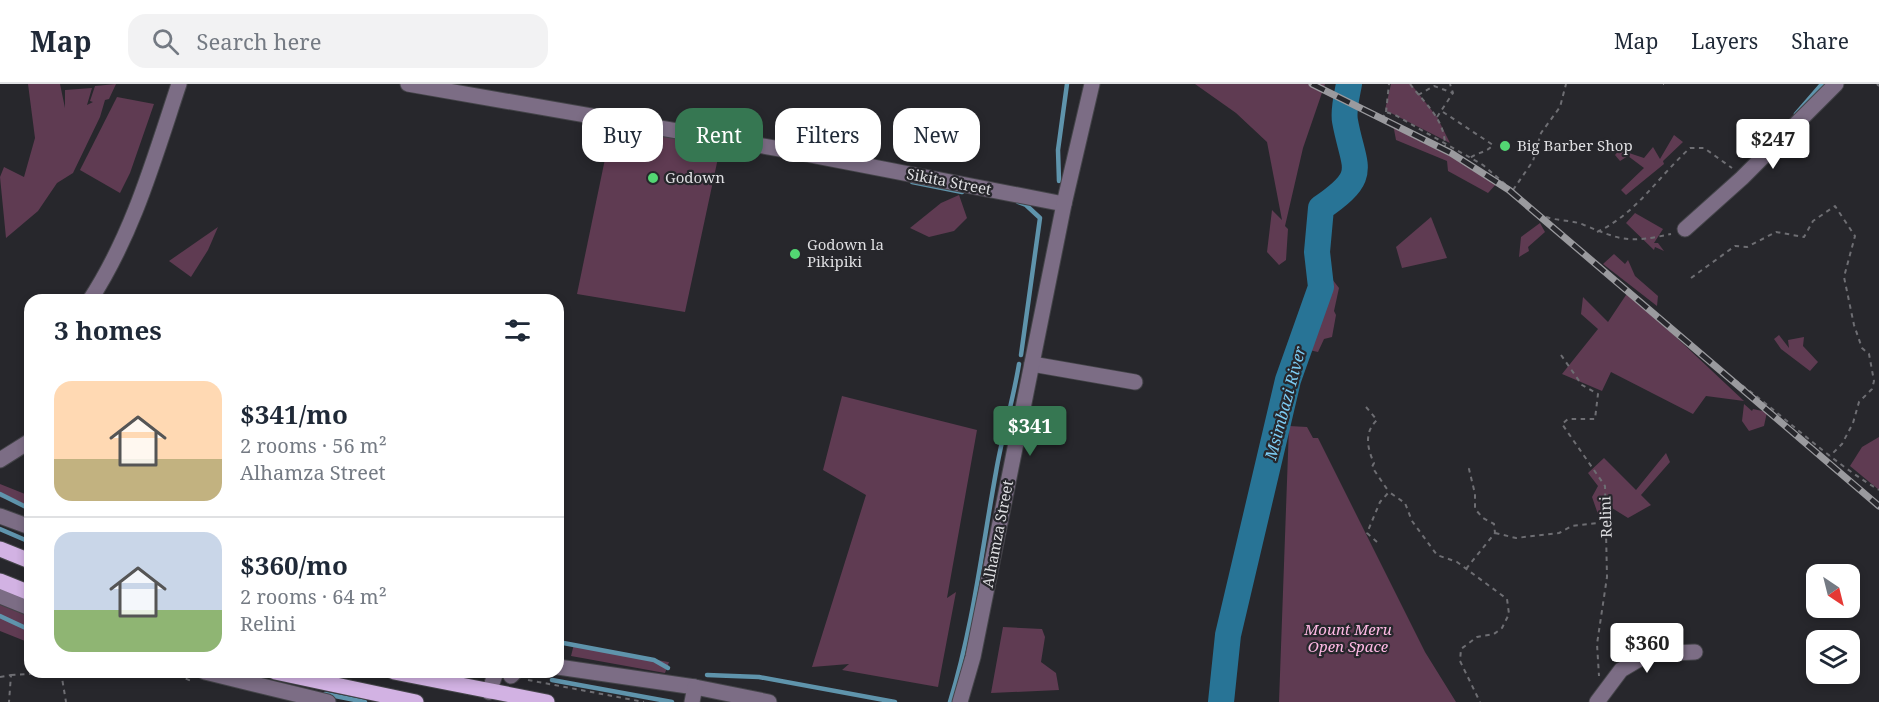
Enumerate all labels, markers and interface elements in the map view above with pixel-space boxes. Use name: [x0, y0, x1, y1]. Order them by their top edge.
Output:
search box: [128, 14, 548, 68]
text: Map: [30, 22, 92, 60]
icon: search: [149, 25, 182, 58]
text: Search here: [197, 26, 321, 56]
text: Map: [1614, 27, 1658, 55]
text: Layers: [1691, 27, 1758, 55]
text: Share: [1791, 27, 1849, 55]
chip: Buy: [582, 108, 663, 162]
chip: Rent: [675, 108, 763, 162]
chip: Filters: [775, 108, 881, 162]
chip: New: [893, 108, 980, 162]
pin: $247: [1737, 119, 1809, 170]
text: $247: [1750, 125, 1796, 152]
place label: Big Barber Shop: [1517, 135, 1633, 155]
marker: Big Barber Shop: [1498, 139, 1512, 153]
street label: Sikita Street: [905, 163, 993, 199]
place label: Godown: [665, 167, 725, 187]
marker: Godown: [646, 171, 660, 185]
place label: Godown la Pikipiki: [807, 234, 884, 271]
marker: Godown la Pikipiki: [788, 247, 802, 261]
text: 3 homes: [54, 312, 162, 348]
icon: filters: [501, 314, 534, 347]
water label: Msimbazi River: [1259, 343, 1311, 463]
text: $341/mo: [240, 396, 348, 432]
icon: home: [102, 405, 174, 477]
pin: $341: [994, 406, 1066, 457]
text: $341: [1007, 412, 1053, 439]
text: 2 rooms · 56 m²: [240, 432, 387, 459]
text: Alhamza Street: [240, 459, 386, 486]
street label: Alhamza Street: [977, 478, 1017, 589]
street label: Relini: [1594, 496, 1616, 538]
text: $360/mo: [240, 547, 348, 583]
icon: home: [102, 556, 174, 628]
north arrow: [1806, 564, 1860, 618]
map controls: [1806, 564, 1860, 684]
text: 2 rooms · 64 m²: [240, 583, 387, 610]
text: Relini: [240, 610, 296, 637]
park label: Mount Meru Open Space: [1303, 619, 1392, 656]
pin: $360: [1611, 623, 1683, 674]
text: $360: [1624, 629, 1670, 656]
button: layers: [1806, 630, 1860, 684]

